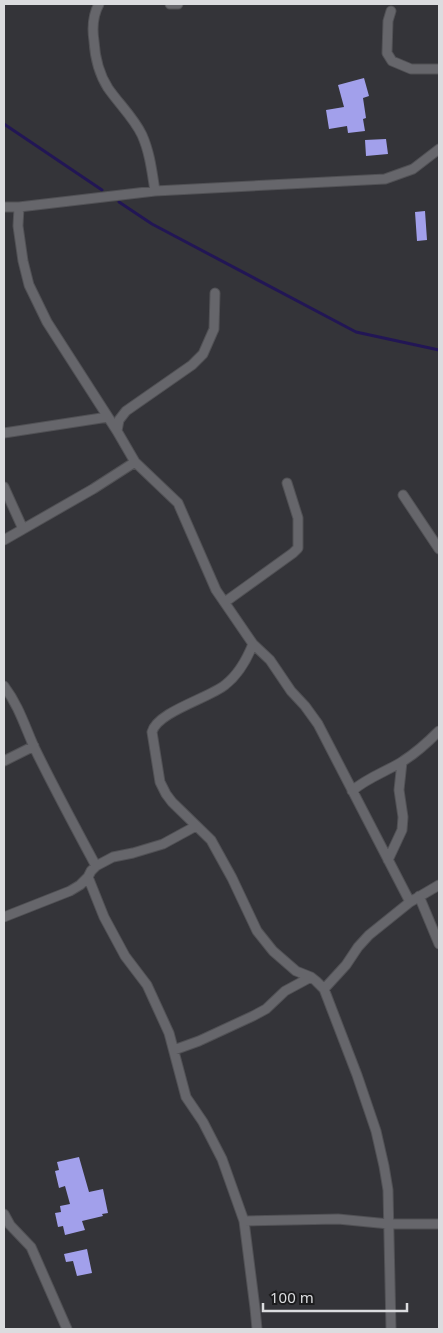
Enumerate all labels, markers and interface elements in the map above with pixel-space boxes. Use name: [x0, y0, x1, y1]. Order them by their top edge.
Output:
scale bar: [263, 1280, 407, 1312]
text: 100 m: [270, 1287, 314, 1307]

